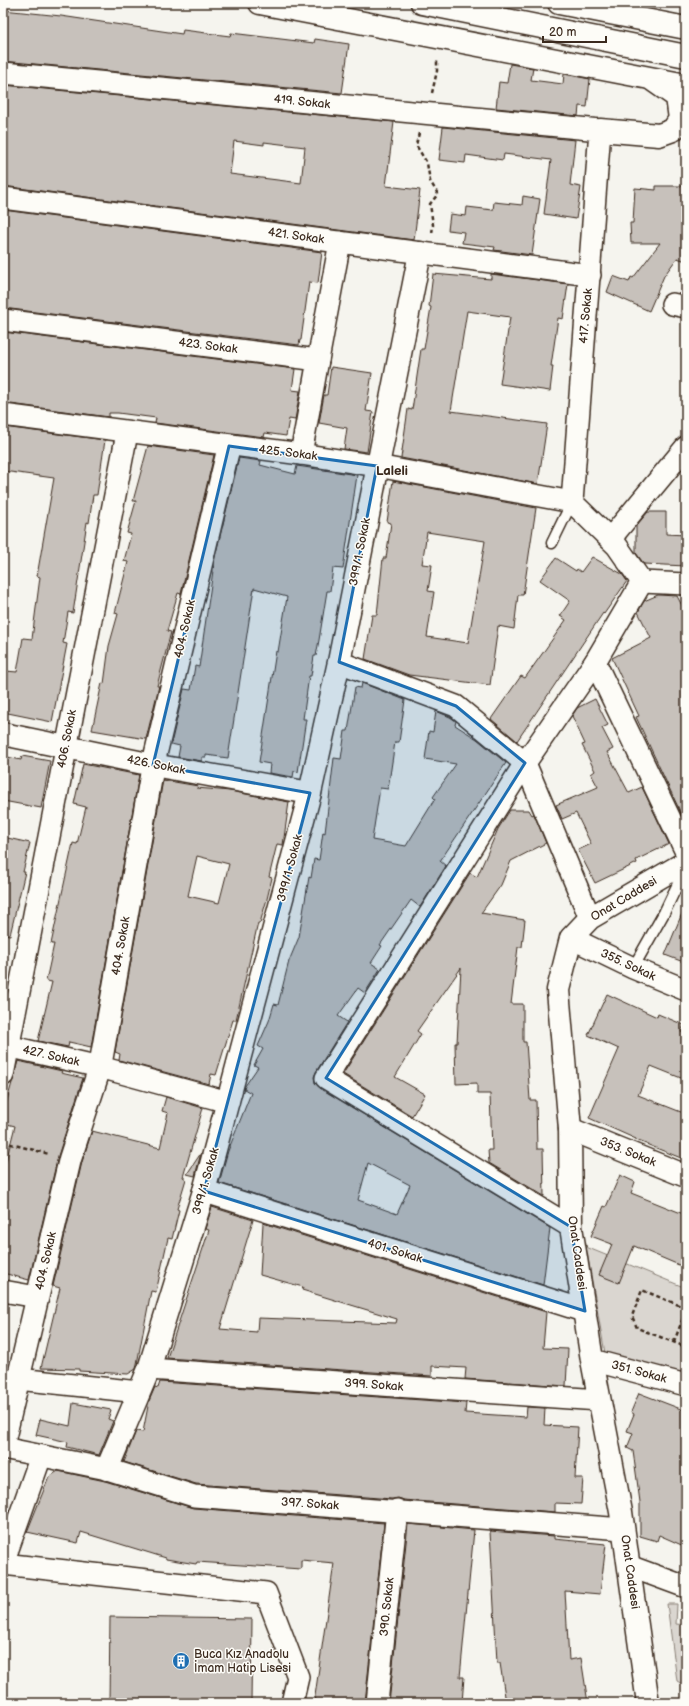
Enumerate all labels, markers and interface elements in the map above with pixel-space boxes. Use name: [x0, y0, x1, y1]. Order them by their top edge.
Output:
scale bar: [543, 18, 606, 44]
text: 20 m: [549, 25, 576, 40]
street label: 419. Sokak: [273, 92, 331, 112]
street label: 421. Sokak: [267, 225, 325, 247]
street label: 417. Sokak: [576, 288, 596, 344]
street label: 423. Sokak: [178, 335, 238, 357]
street label: 425. Sokak: [258, 442, 318, 464]
district label: Laleli: [376, 463, 408, 479]
street label: 399/1. Sokak: [346, 517, 374, 587]
street label: 404. Sokak: [171, 598, 199, 660]
street label: 406. Sokak: [54, 708, 80, 770]
street label: 426. Sokak: [125, 752, 187, 778]
street label: 399/1. Sokak: [274, 833, 306, 903]
street label: Onat Caddesi: [588, 873, 660, 925]
street label: 404. Sokak: [108, 915, 134, 977]
street label: 355. Sokak: [598, 946, 658, 984]
street label: 427. Sokak: [21, 1042, 81, 1070]
street label: 353. Sokak: [598, 1134, 658, 1170]
street label: 399/1. Sokak: [189, 1146, 223, 1216]
street label: Onat Caddesi: [564, 1215, 590, 1291]
street label: 404. Sokak: [32, 1230, 60, 1292]
street label: 401. Sokak: [366, 1236, 424, 1267]
street label: 351. Sokak: [610, 1357, 668, 1387]
street label: 399. Sokak: [344, 1375, 404, 1395]
street label: 397. Sokak: [281, 1494, 340, 1514]
street label: Onat Caddesi: [617, 1534, 643, 1610]
street label: 390. Sokak: [376, 1577, 398, 1637]
place label: Buca Kız Anadolu İmam Hatip Lisesi: [194, 1647, 291, 1676]
building icon: Buca Kız Anadolu İmam Hatip Lisesi: [171, 1651, 191, 1671]

